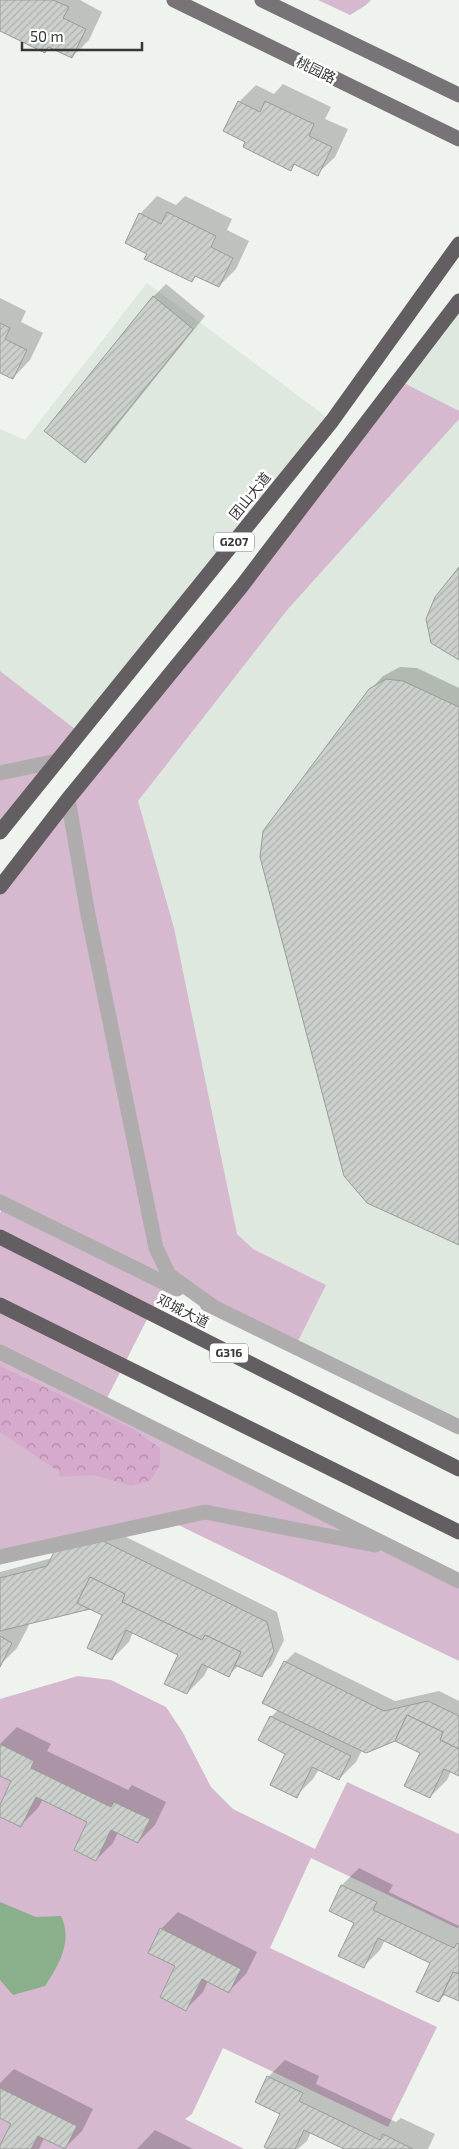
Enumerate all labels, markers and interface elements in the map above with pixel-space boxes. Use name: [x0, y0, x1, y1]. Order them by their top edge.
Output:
scale bar: [22, 20, 142, 52]
text: 50 m: [30, 27, 64, 45]
street label: 桃园路: [294, 53, 339, 86]
street label: 团山大道: [225, 469, 274, 523]
road number: G207: [214, 532, 254, 552]
street label: 邓城大道: [154, 1290, 212, 1331]
road number: G316: [210, 1344, 248, 1362]

